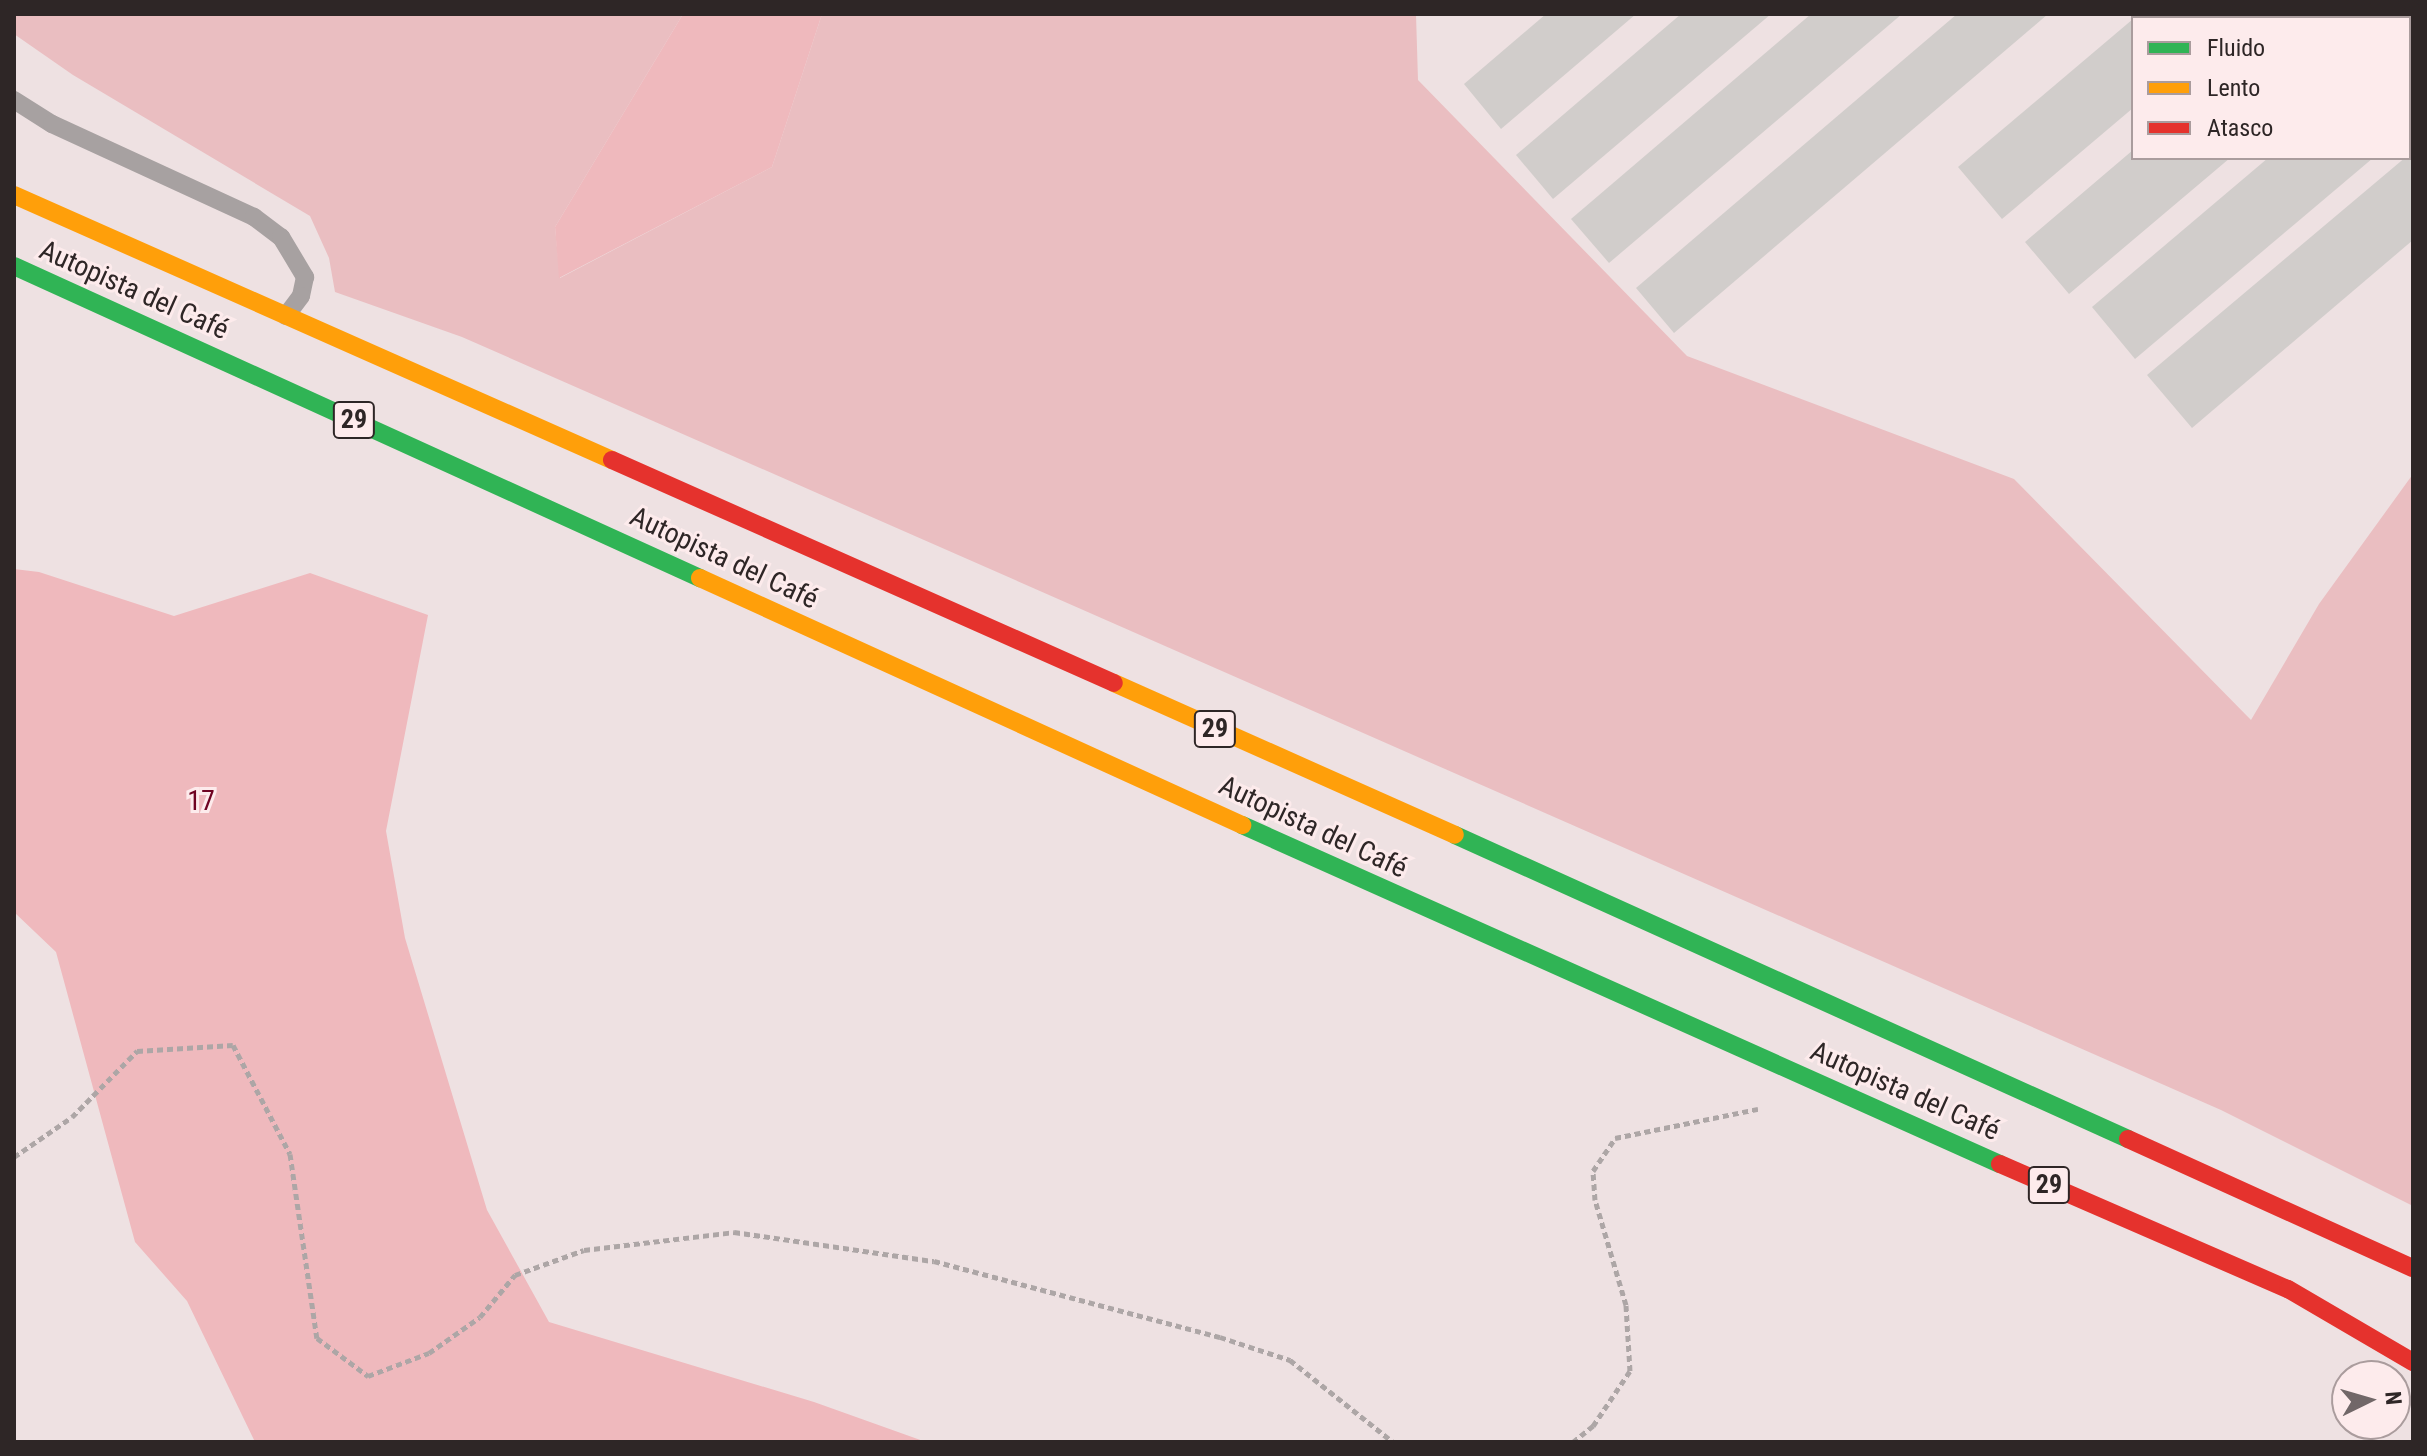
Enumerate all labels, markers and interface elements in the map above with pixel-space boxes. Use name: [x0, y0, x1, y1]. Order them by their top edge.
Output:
legend: [2131, 16, 2411, 160]
text: Fluido: [2207, 34, 2265, 62]
text: Lento: [2207, 74, 2260, 102]
text: Atasco: [2207, 114, 2273, 142]
street label: Autopista del Café: [34, 233, 234, 347]
road number: 29: [332, 398, 376, 442]
street label: Autopista del Café: [625, 500, 823, 616]
road number: 29: [1193, 707, 1237, 751]
street label: Autopista del Café: [1214, 769, 1412, 885]
park label: 17: [187, 784, 215, 818]
street label: Autopista del Café: [1805, 1034, 2005, 1148]
road number: 29: [2027, 1163, 2071, 1207]
north arrow: [2331, 1360, 2411, 1440]
text: N: [2380, 1390, 2406, 1406]

